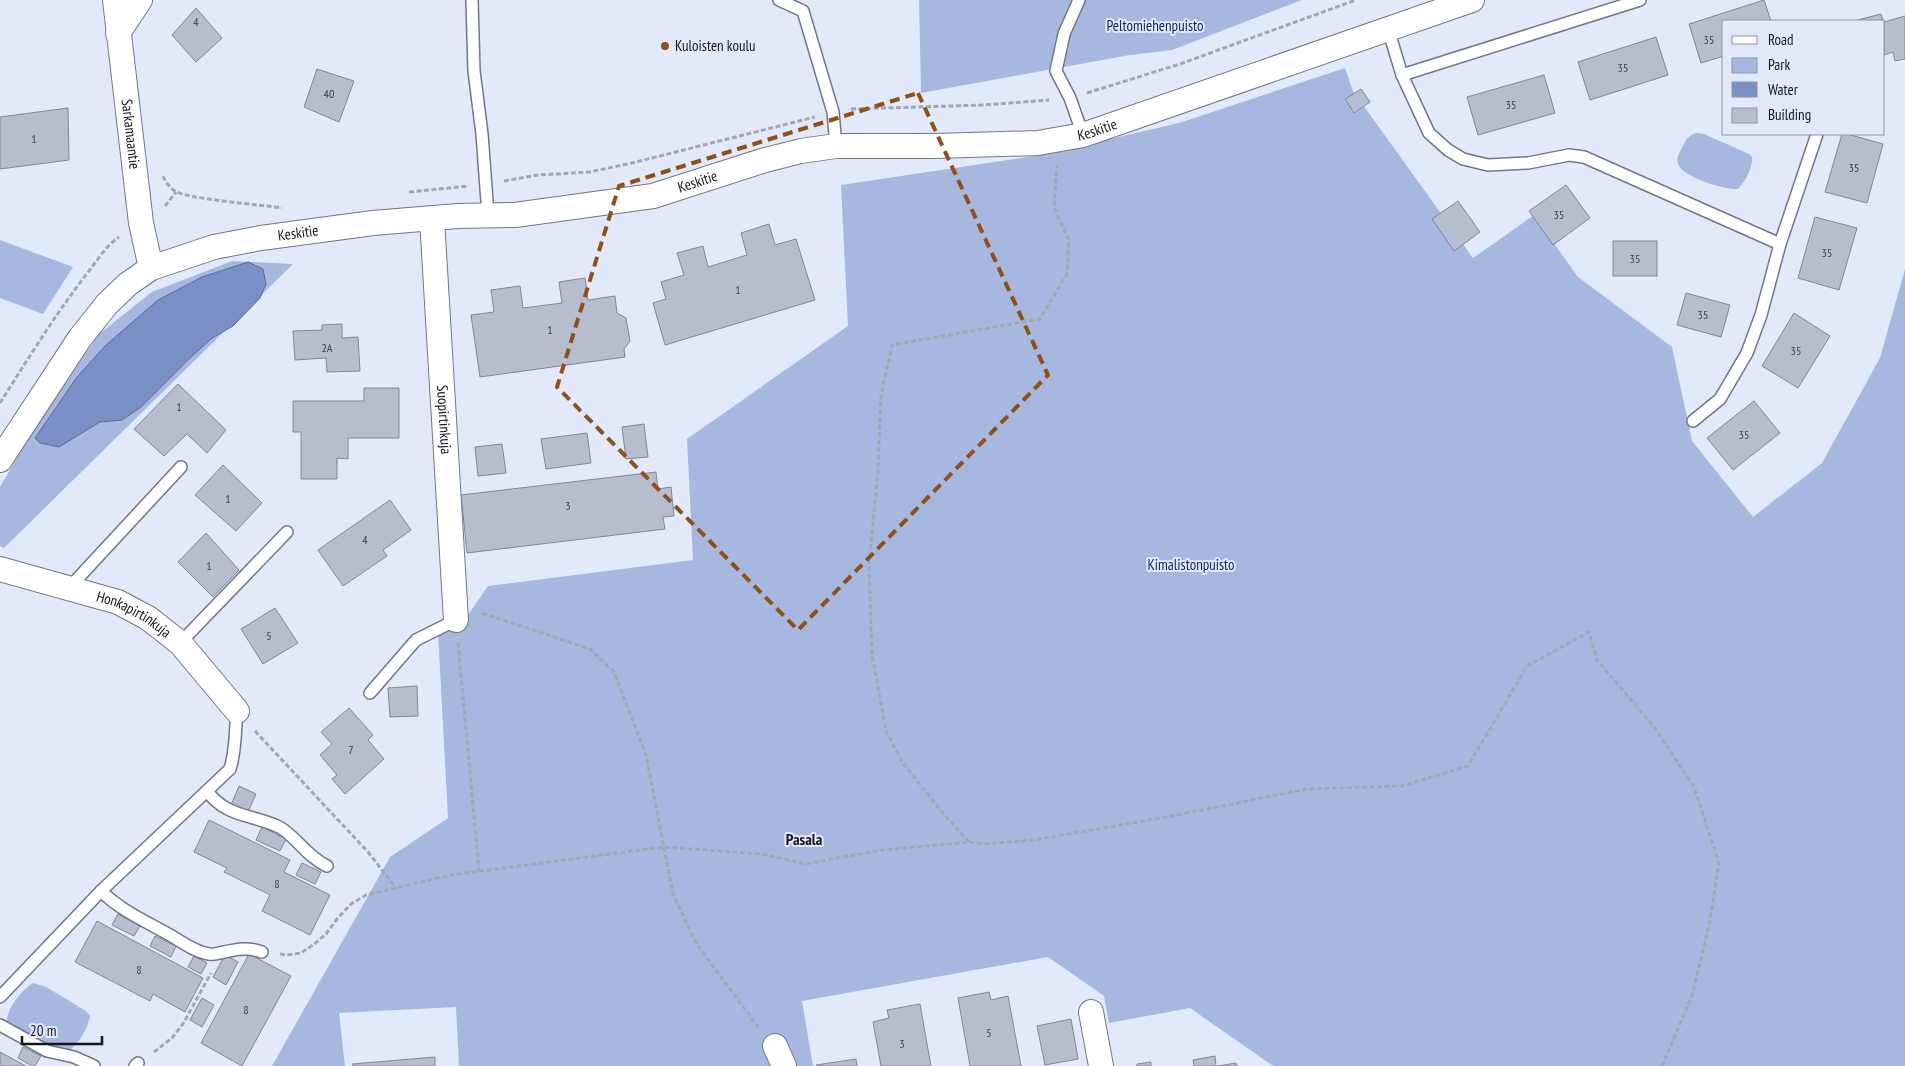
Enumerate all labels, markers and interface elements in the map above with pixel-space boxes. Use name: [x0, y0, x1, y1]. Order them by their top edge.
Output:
house number: 4: [193, 14, 199, 29]
park label: Peltomiehenpuisto: [1107, 16, 1203, 35]
legend: [1722, 20, 1885, 135]
text: Road: [1768, 30, 1794, 49]
house number: 35: [1704, 32, 1714, 47]
place label: Kuloisten koulu: [675, 36, 756, 55]
marker: Kuloisten koulu: [659, 40, 671, 52]
text: Park: [1768, 55, 1790, 74]
house number: 35: [1618, 60, 1628, 75]
text: Water: [1768, 80, 1799, 99]
house number: 40: [324, 86, 334, 101]
house number: 35: [1506, 97, 1516, 112]
street label: Sarkamaantie: [118, 98, 145, 170]
text: Building: [1768, 105, 1811, 124]
street label: Keskitie: [1076, 114, 1119, 145]
house number: 1: [31, 131, 37, 146]
house number: 35: [1849, 160, 1859, 175]
street label: Keskitie: [675, 166, 720, 196]
house number: 35: [1554, 207, 1564, 222]
street label: Keskitie: [277, 220, 319, 245]
house number: 35: [1822, 245, 1832, 260]
house number: 35: [1630, 251, 1640, 266]
house number: 1: [735, 282, 741, 297]
house number: 35: [1698, 307, 1708, 322]
house number: 1: [547, 322, 553, 337]
house number: 2A: [321, 340, 333, 355]
house number: 35: [1791, 343, 1801, 358]
street label: Suopirtinkuja: [433, 384, 456, 455]
house number: 1: [176, 399, 182, 414]
house number: 35: [1739, 427, 1749, 442]
house number: 1: [225, 491, 231, 506]
house number: 3: [565, 498, 571, 513]
house number: 4: [362, 532, 368, 547]
park label: Kimalistonpuisto: [1147, 555, 1235, 574]
house number: 1: [206, 558, 212, 573]
street label: Honkapirtinkuja: [94, 586, 175, 642]
house number: 5: [266, 628, 272, 643]
house number: 7: [348, 742, 354, 757]
district label: Pasala: [786, 829, 823, 849]
house number: 8: [274, 876, 280, 891]
house number: 8: [136, 962, 142, 977]
house number: 8: [243, 1002, 249, 1017]
scale bar: [22, 1014, 102, 1046]
text: 20 m: [30, 1021, 56, 1040]
house number: 5: [986, 1025, 992, 1040]
house number: 3: [899, 1036, 905, 1051]

